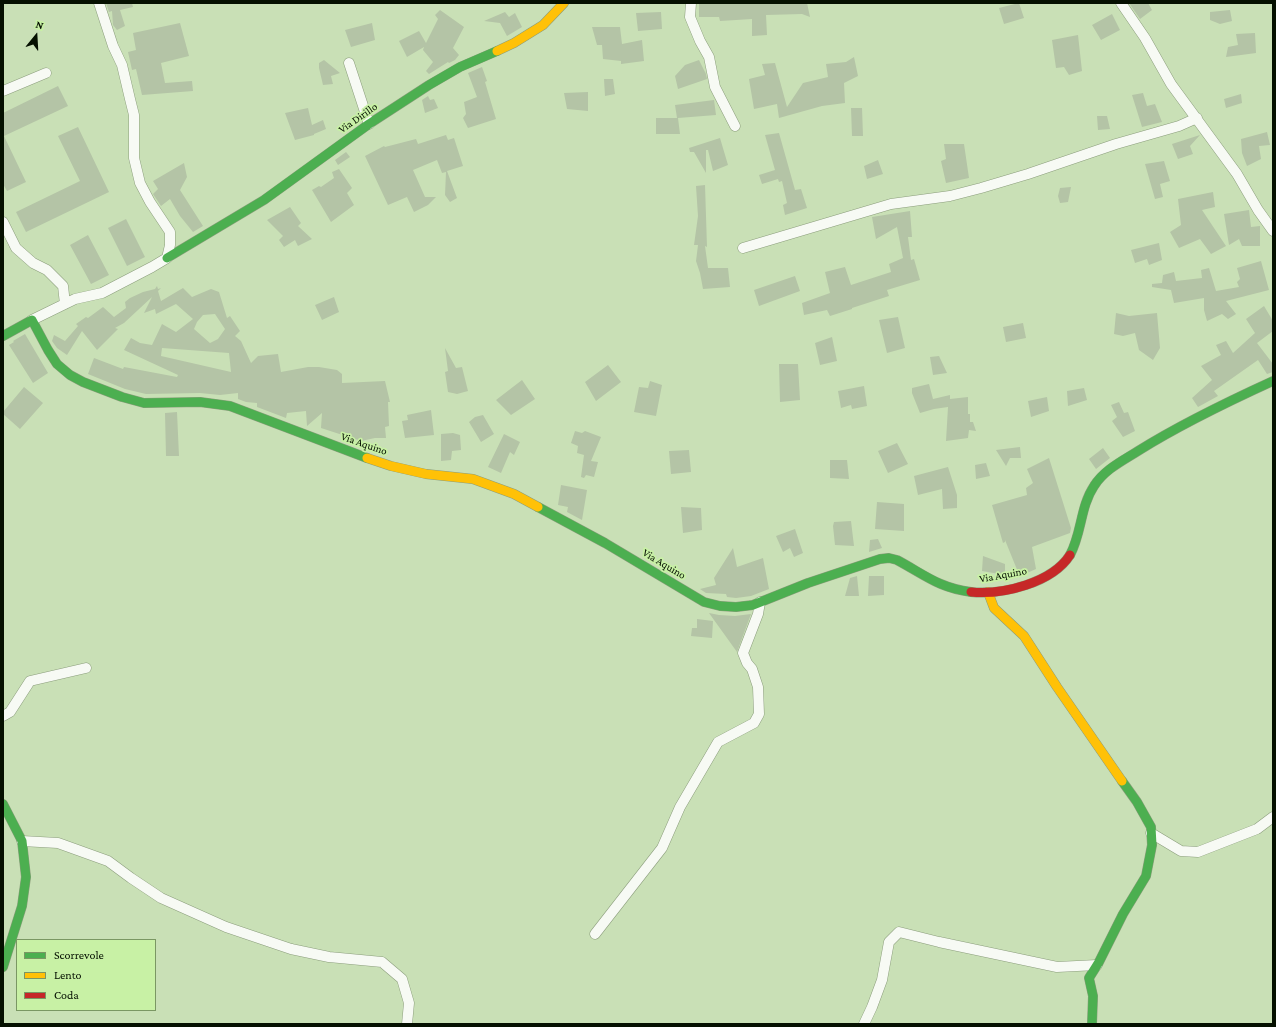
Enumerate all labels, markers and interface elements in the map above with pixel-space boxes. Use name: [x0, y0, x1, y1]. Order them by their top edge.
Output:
north arrow: [16, 16, 56, 56]
text: N: [34, 18, 45, 31]
street label: Via Dirillo: [336, 100, 380, 136]
street label: Via Aquino: [339, 430, 389, 458]
street label: Via Aquino: [640, 546, 688, 582]
street label: Via Aquino: [978, 564, 1028, 586]
legend: [16, 939, 156, 1011]
text: Scorrevole: [54, 948, 104, 962]
text: Lento: [54, 968, 82, 982]
text: Coda: [54, 988, 79, 1002]

